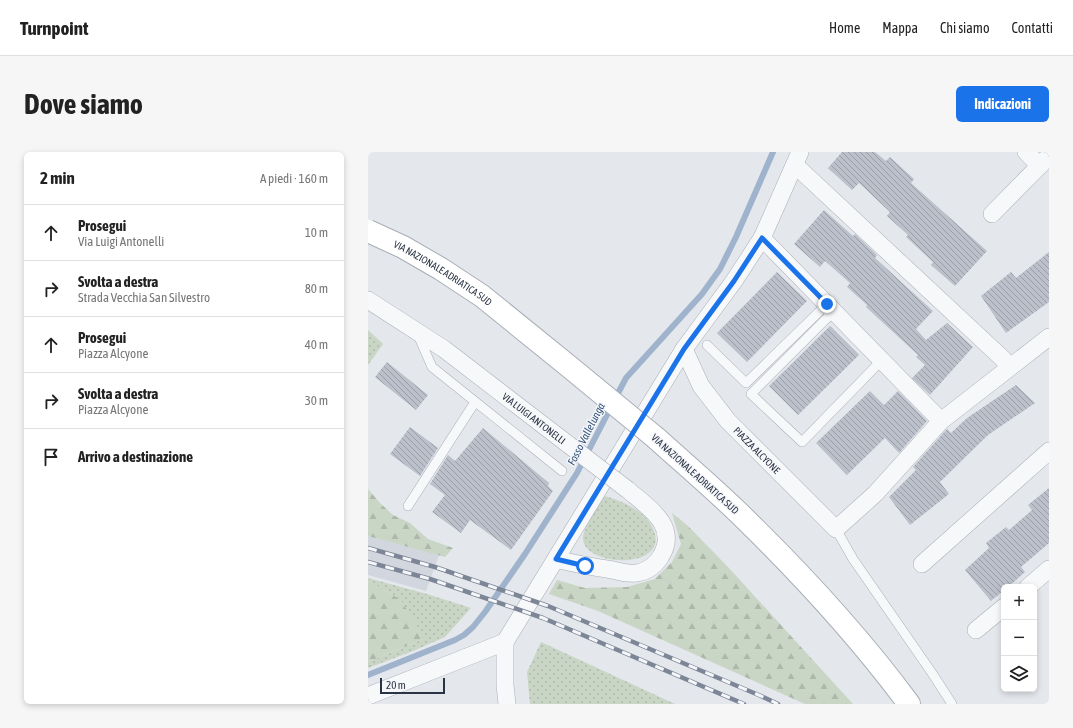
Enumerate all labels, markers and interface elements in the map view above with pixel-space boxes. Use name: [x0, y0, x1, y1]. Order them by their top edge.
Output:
text: Turnpoint: [20, 17, 88, 39]
text: Home: [829, 20, 860, 36]
text: Mappa: [882, 20, 918, 36]
text: Chi siamo: [940, 20, 990, 36]
text: Contatti: [1012, 20, 1053, 36]
button: Indicazioni: [956, 86, 1049, 122]
text: Dove siamo: [24, 88, 143, 120]
text: 2 min: [40, 168, 75, 188]
text: A piedi · 160 m: [260, 171, 328, 186]
text: Prosegui: [78, 217, 126, 234]
icon: ahead: [40, 222, 62, 244]
text: 10 m: [305, 225, 328, 240]
text: Via Luigi Antonelli: [78, 234, 164, 249]
street label: VIA NAZIONALE ADRIATICA SUD: [392, 238, 495, 308]
text: Svolta a destra: [78, 273, 158, 290]
icon: right: [40, 278, 62, 300]
text: 80 m: [305, 281, 328, 296]
text: Strada Vecchia San Silvestro: [78, 290, 210, 305]
route end: [818, 295, 836, 313]
text: Prosegui: [78, 329, 126, 346]
icon: ahead: [40, 334, 62, 356]
text: 40 m: [305, 337, 328, 352]
text: Piazza Alcyone: [78, 346, 148, 361]
text: Svolta a destra: [78, 385, 158, 402]
icon: right: [40, 390, 62, 412]
street label: VIA LUIGI ANTONELLI: [500, 390, 568, 446]
text: 30 m: [305, 393, 328, 408]
water label: Fosso Vallelunga: [565, 401, 607, 467]
text: Piazza Alcyone: [78, 402, 148, 417]
street label: PIAZZA ALCYONE: [732, 425, 783, 476]
street label: VIA NAZIONALE ADRIATICA SUD: [649, 432, 741, 516]
icon: arrive: [40, 446, 62, 468]
text: Arrivo a destinazione: [78, 448, 193, 465]
route start: [576, 557, 594, 575]
map controls: [1001, 584, 1037, 692]
button: +: [1001, 584, 1037, 620]
button: −: [1001, 620, 1037, 656]
button: layers: [1001, 656, 1037, 692]
scale bar: [380, 676, 445, 695]
text: 20 m: [386, 679, 406, 691]

